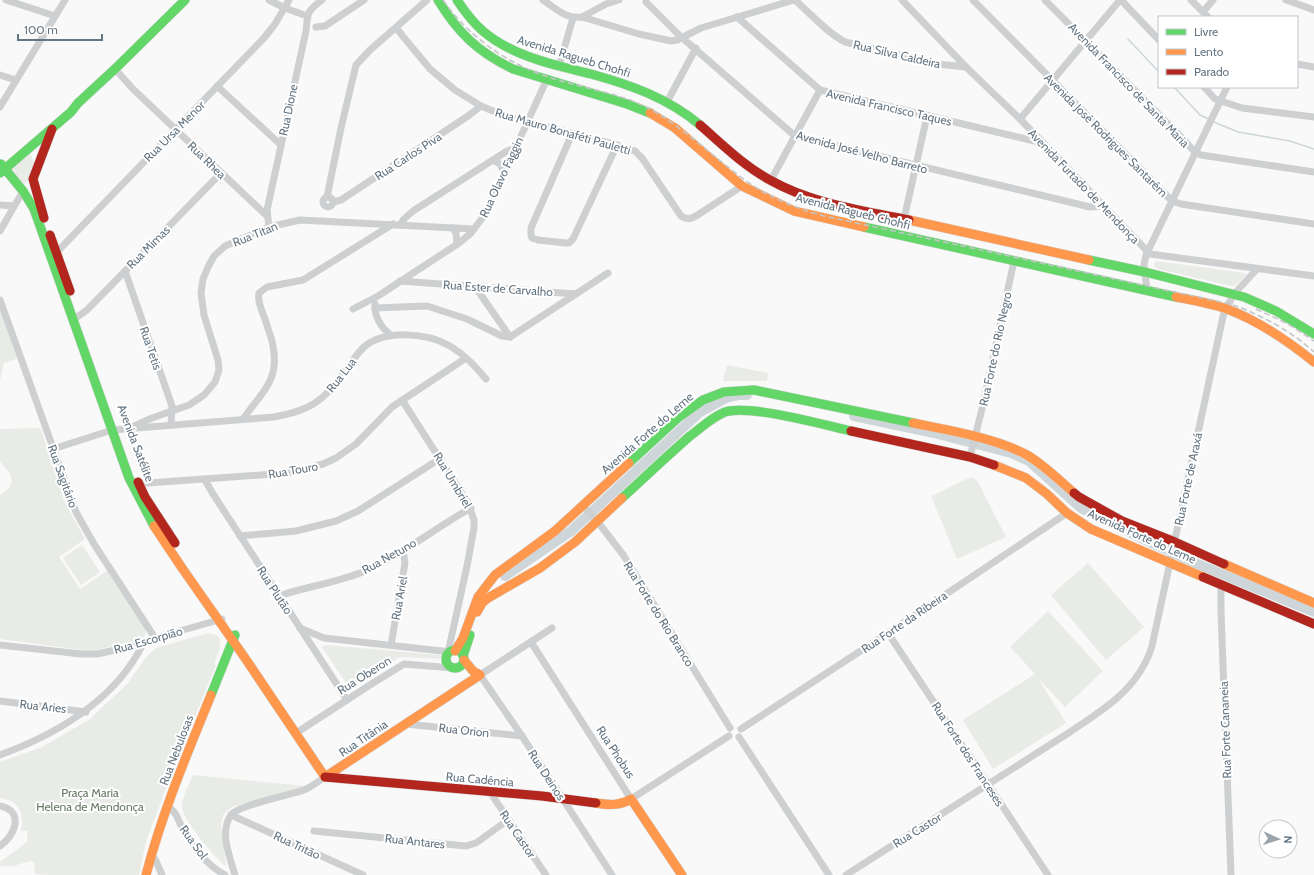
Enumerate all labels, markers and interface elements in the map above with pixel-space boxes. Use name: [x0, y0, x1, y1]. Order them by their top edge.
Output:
scale bar: [18, 16, 102, 42]
legend: [1158, 16, 1298, 88]
street label: Avenida Francisco de Santa Maria: [1065, 19, 1193, 151]
text: 100 m: [24, 22, 58, 37]
text: Livre: [1194, 24, 1218, 39]
street label: Avenida Ragueb Chohfi: [516, 32, 632, 80]
street label: Rua Silva Caldeira: [852, 37, 942, 71]
text: Lento: [1194, 44, 1224, 59]
text: Parado: [1194, 64, 1230, 79]
street label: Avenida José Rodrigues Santarém: [1041, 70, 1171, 200]
street label: Rua Dione: [275, 83, 301, 137]
street label: Avenida Francisco Taques: [825, 85, 953, 129]
street label: Rua Ursa Menor: [140, 97, 208, 165]
street label: Rua Mauro Bonaféti Pauletti: [494, 104, 632, 158]
street label: Avenida Furtado de Mendonça: [1025, 125, 1143, 247]
street label: Avenida José Velho Barreto: [795, 127, 930, 177]
street label: Rua Carlos Piva: [372, 129, 444, 183]
street label: Rua Olavo Faggin: [476, 134, 526, 220]
street label: Rua Rhea: [185, 138, 229, 182]
street label: Avenida Ragueb Chohfi: [794, 190, 912, 232]
street label: Rua Titan: [230, 218, 280, 250]
street label: Rua Mimas: [123, 222, 173, 272]
street label: Rua Ester de Carvalho: [443, 277, 554, 299]
street label: Rua Forte do Rio Negro: [976, 290, 1015, 407]
street label: Rua Tetis: [137, 324, 165, 372]
street label: Rua Lua: [323, 355, 359, 395]
street label: Avenida Forte do Leme: [598, 389, 696, 477]
street label: Avenida Satélite: [114, 402, 158, 484]
street label: Rua Forte de Araxá: [1171, 431, 1205, 527]
street label: Rua Sagitário: [45, 442, 81, 510]
street label: Rua Umbriel: [430, 449, 476, 511]
street label: Rua Touro: [267, 458, 320, 482]
street label: Avenida Forte do Leme: [1086, 505, 1198, 567]
street label: Rua Netuno: [359, 535, 419, 577]
street label: Rua Forte do Rio Branco: [621, 559, 698, 670]
street label: Rua Plutão: [254, 563, 296, 617]
street label: Rua Ariel: [388, 575, 410, 621]
street label: Rua Forte da Ribeira: [858, 588, 950, 656]
street label: Rua Escorpião: [112, 623, 184, 657]
street label: Rua Oberon: [334, 652, 394, 697]
street label: Rua Forte Cananeia: [1216, 681, 1234, 779]
street label: Rua Aries: [19, 696, 67, 716]
street label: Rua Forte dos Franceses: [929, 699, 1007, 809]
street label: Rua Nebulosas: [156, 713, 196, 787]
street label: Rua Titânia: [336, 716, 390, 760]
street label: Rua Orion: [438, 720, 490, 740]
street label: Rua Phobus: [593, 723, 639, 781]
street label: Rua Deinos: [525, 747, 569, 803]
street label: Rua Cadência: [445, 769, 515, 789]
park label: Praça Maria Helena de Mendonça: [36, 785, 144, 814]
street label: Rua Castor: [497, 807, 540, 861]
street label: Rua Castor: [890, 809, 944, 851]
north arrow: [1258, 819, 1298, 859]
street label: Rua Sol: [177, 822, 211, 862]
street label: Rua Tritão: [271, 828, 323, 863]
street label: Rua Antares: [384, 830, 446, 852]
text: N: [1281, 835, 1295, 844]

